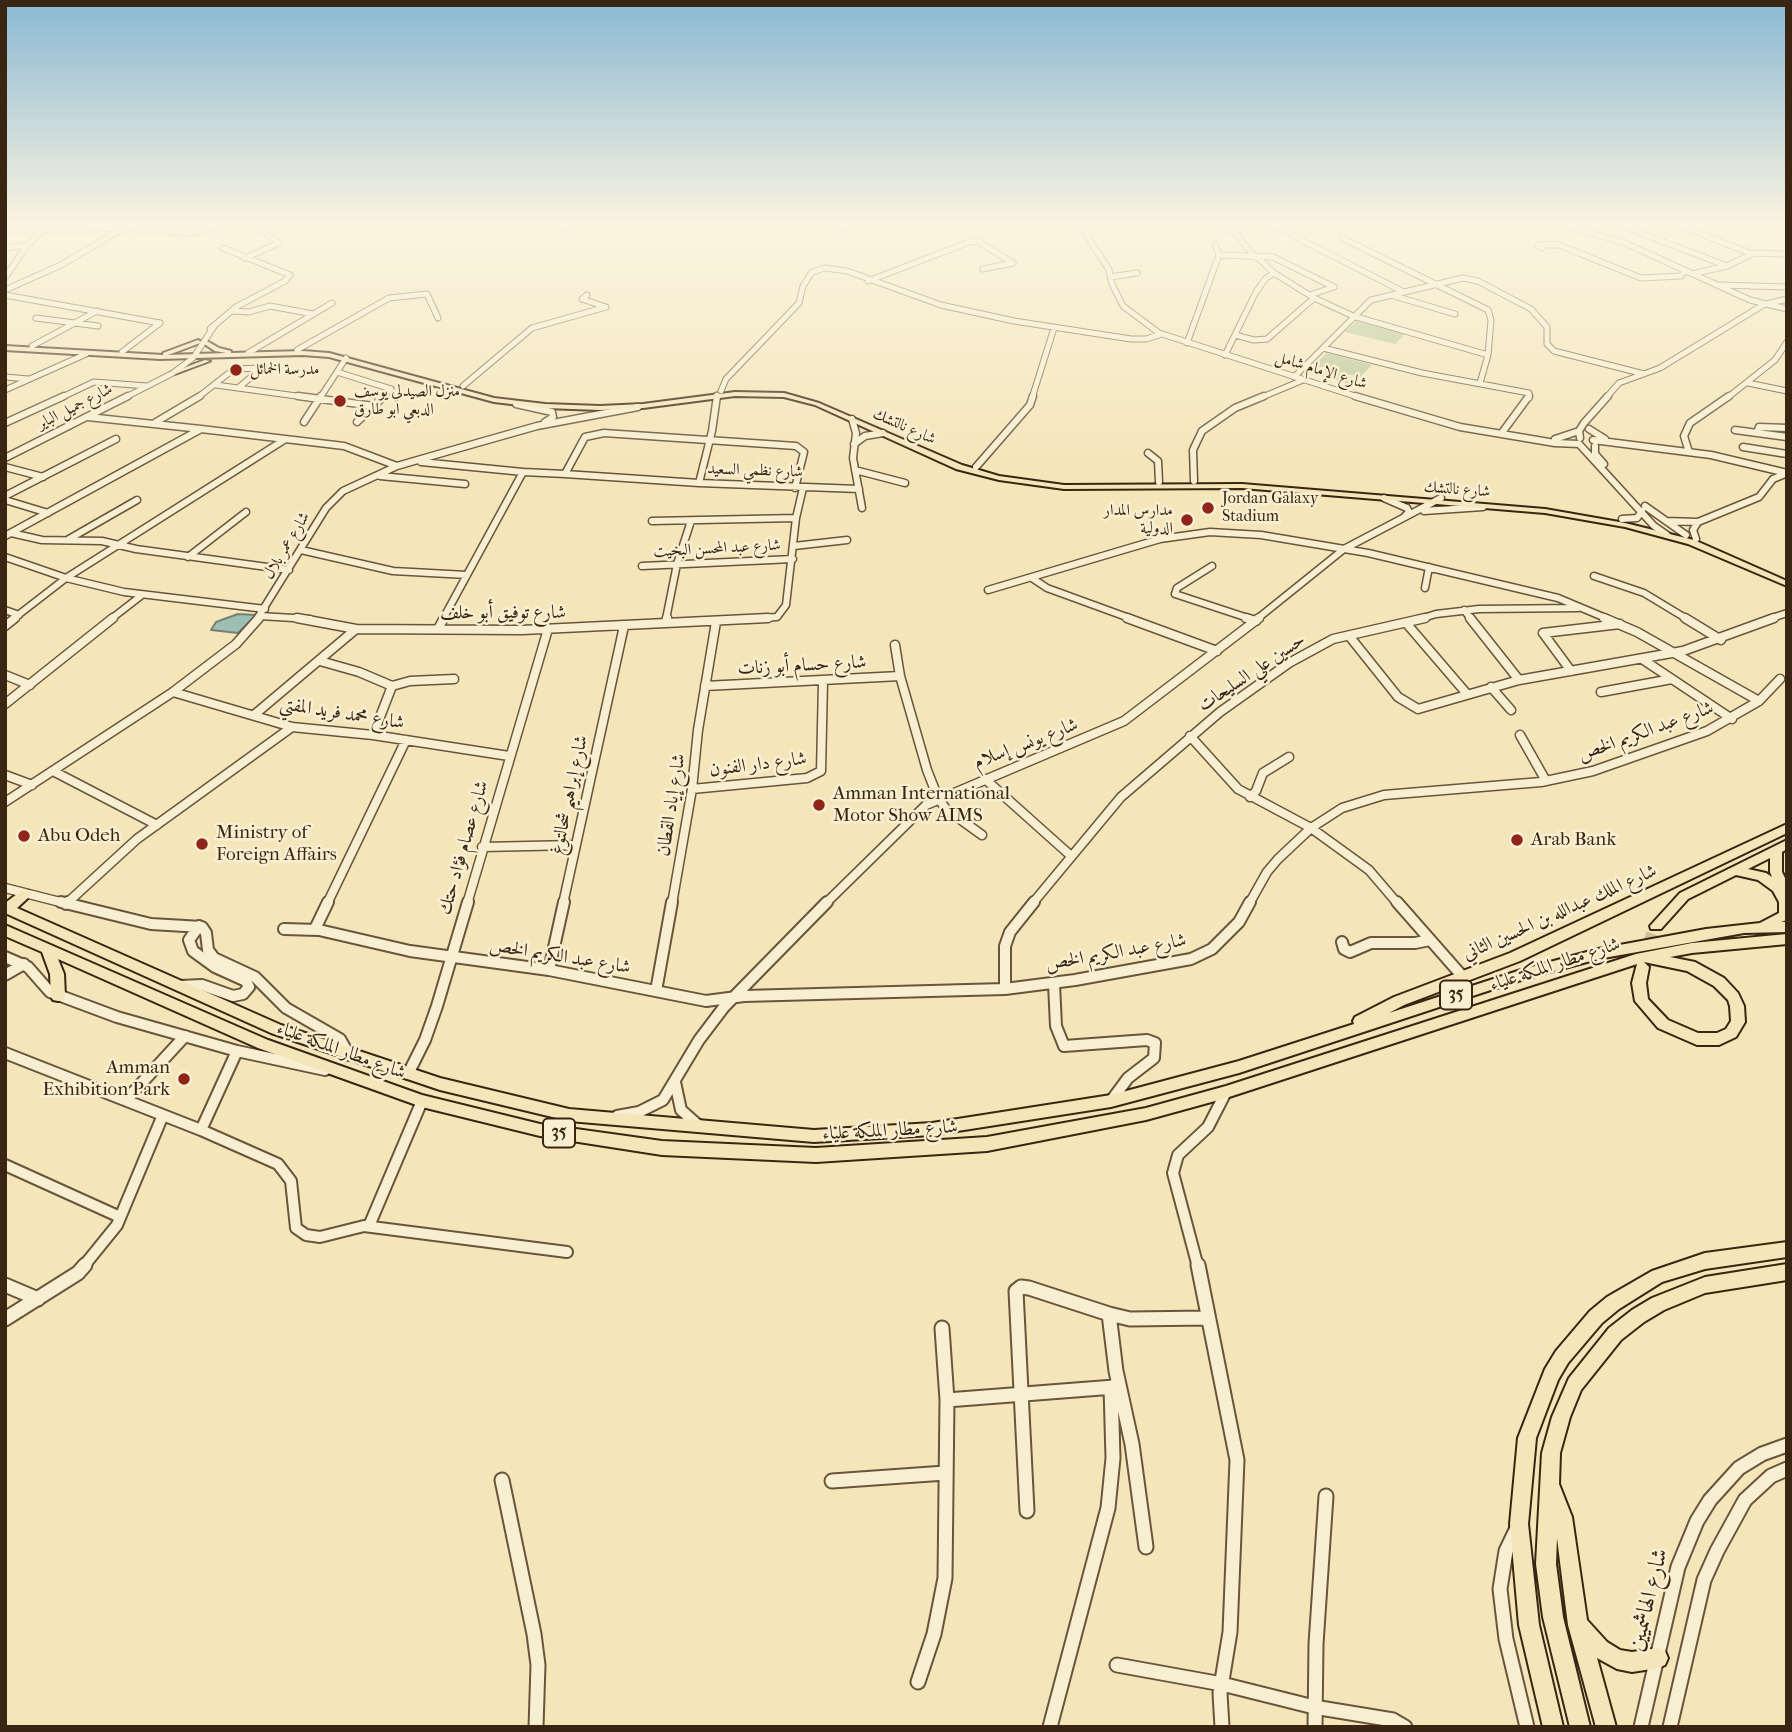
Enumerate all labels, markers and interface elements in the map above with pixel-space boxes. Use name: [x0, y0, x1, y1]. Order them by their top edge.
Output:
street label: شارع الإمام شامل: [1273, 348, 1369, 394]
place label: مدرسة الخمائل: [250, 360, 320, 380]
marker: مدرسة الخمائل: [228, 362, 244, 378]
street label: شارع جميل الباير: [34, 380, 116, 434]
place label: منزل الصيدلي يوسف الدبعي ابو طارق: [354, 382, 460, 420]
marker: منزل الصيدلي يوسف الدبعي ابو طارق: [332, 393, 348, 409]
street label: شارع نالتشك: [870, 405, 938, 449]
street label: شارع نظمي السعيد: [707, 460, 803, 482]
street label: شارع نالتشك: [1423, 478, 1491, 502]
place label: Jordan Galaxy Stadium: [1222, 489, 1319, 527]
marker: Jordan Galaxy Stadium: [1200, 500, 1216, 516]
place label: مدارس المدار الدولية: [1104, 501, 1173, 539]
street label: شارع عمر بلال: [259, 509, 315, 583]
marker: مدارس المدار الدولية: [1179, 512, 1195, 528]
street label: شارع عبد المحسن البخيت: [653, 536, 781, 562]
street label: شارع توفيق أبو خلف: [440, 602, 566, 624]
street label: حسين علي السليحات: [1194, 629, 1310, 717]
street label: شارع حسام أبو زنات: [737, 651, 867, 681]
street label: شارع محمد فريد المفتي: [278, 693, 406, 735]
street label: شارع عبد الكريم الخص: [1575, 697, 1717, 767]
street label: شارع يونس إسلام: [970, 714, 1082, 774]
street label: شارع إبراهيم شحالتوغ: [546, 733, 594, 857]
street label: شارع دار الفنون: [708, 748, 808, 782]
street label: شارع إياد القطان: [653, 752, 691, 858]
street label: شارع عصام فؤاد حتك: [434, 778, 494, 918]
place label: Amman International Motor Show AIMS: [833, 783, 1010, 827]
marker: Amman International Motor Show AIMS: [811, 797, 827, 813]
place label: Ministry of Foreign Affairs: [216, 822, 337, 866]
place label: Abu Odeh: [38, 825, 120, 847]
marker: Abu Odeh: [16, 828, 32, 844]
place label: Arab Bank: [1531, 829, 1616, 851]
marker: Arab Bank: [1509, 832, 1525, 848]
marker: Ministry of Foreign Affairs: [194, 836, 210, 852]
street label: شارع الملك عبدالله بن الحسين الثاني: [1459, 860, 1661, 966]
street label: شارع عبد الكريم الخص: [1044, 929, 1188, 977]
street label: شارع مطار الملكة علياء: [1487, 933, 1623, 997]
street label: شارع عبد الكريم الخص: [488, 935, 632, 979]
road number: 35: [1440, 980, 1472, 1010]
street label: شارع مطار الملكة علياء: [273, 1017, 409, 1085]
place label: Amman Exhibition Park: [42, 1057, 170, 1101]
marker: Amman Exhibition Park: [176, 1071, 192, 1087]
street label: شارع مطار الملكة علياء: [822, 1116, 958, 1146]
road number: 35: [543, 1118, 575, 1148]
street label: شارع الهاشميين: [1623, 1546, 1675, 1654]

